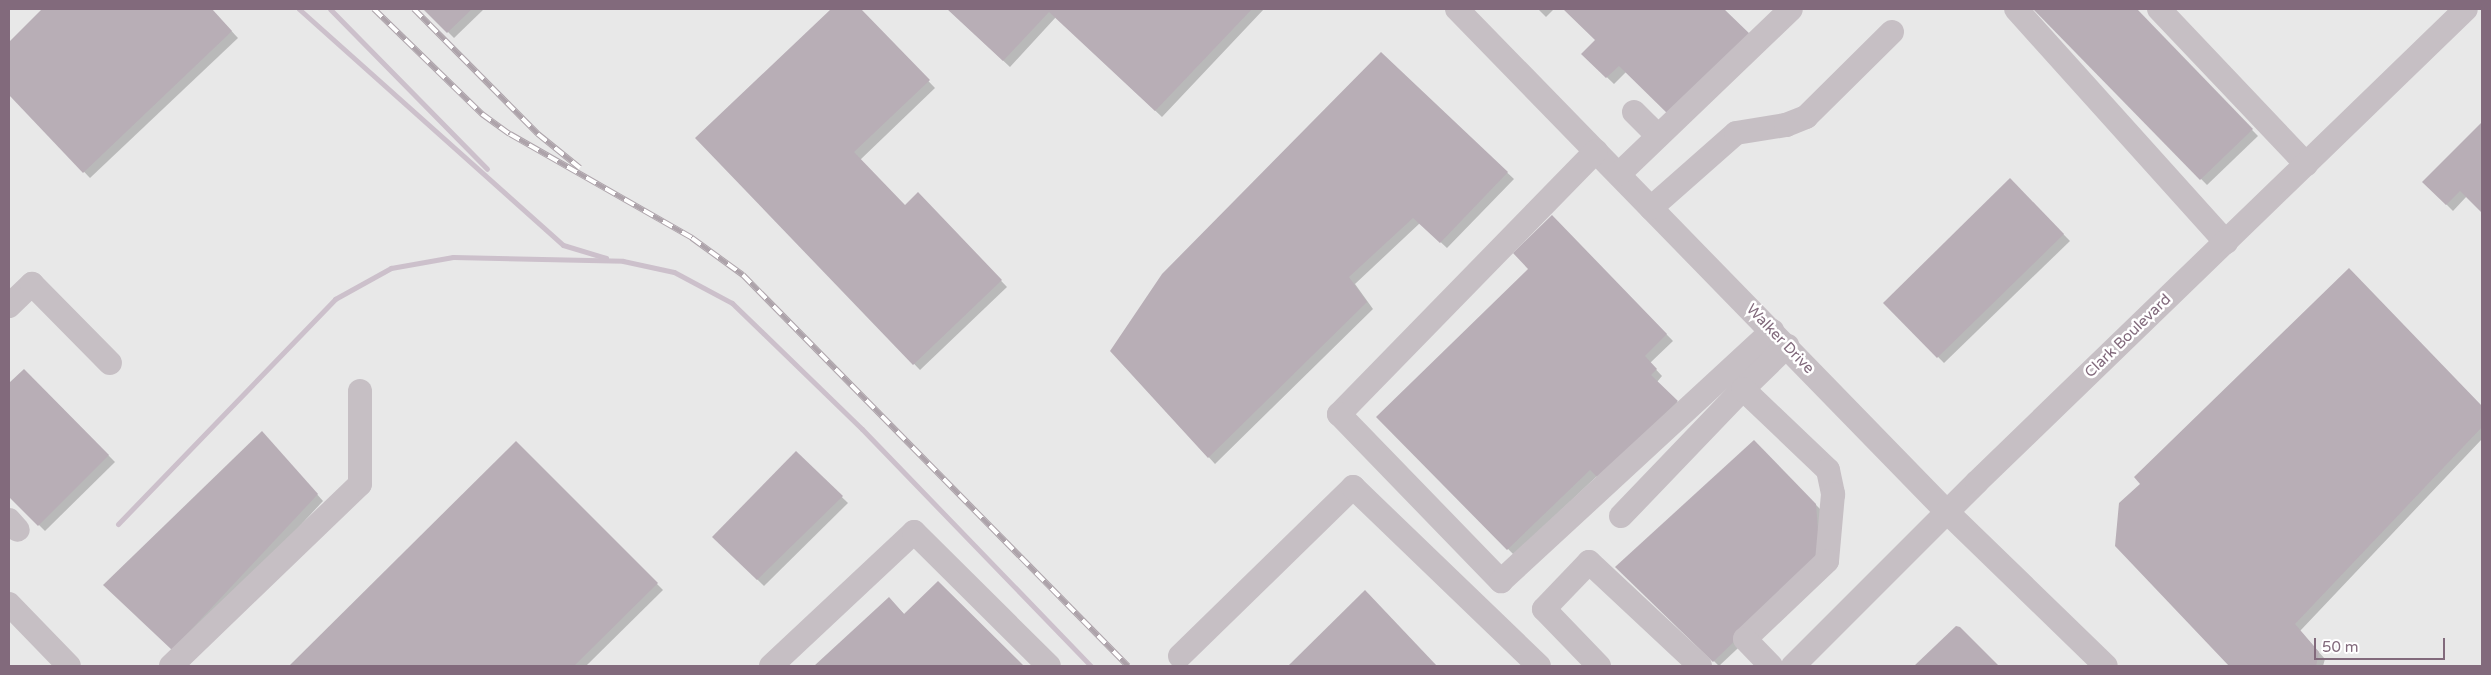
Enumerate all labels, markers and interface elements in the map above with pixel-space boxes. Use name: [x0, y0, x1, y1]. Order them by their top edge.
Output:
street label: Clark Boulevard: [2081, 290, 2175, 382]
street label: Walker Drive: [1742, 300, 1818, 378]
scale bar: [2316, 628, 2447, 660]
text: 50 m: [2322, 638, 2359, 656]

